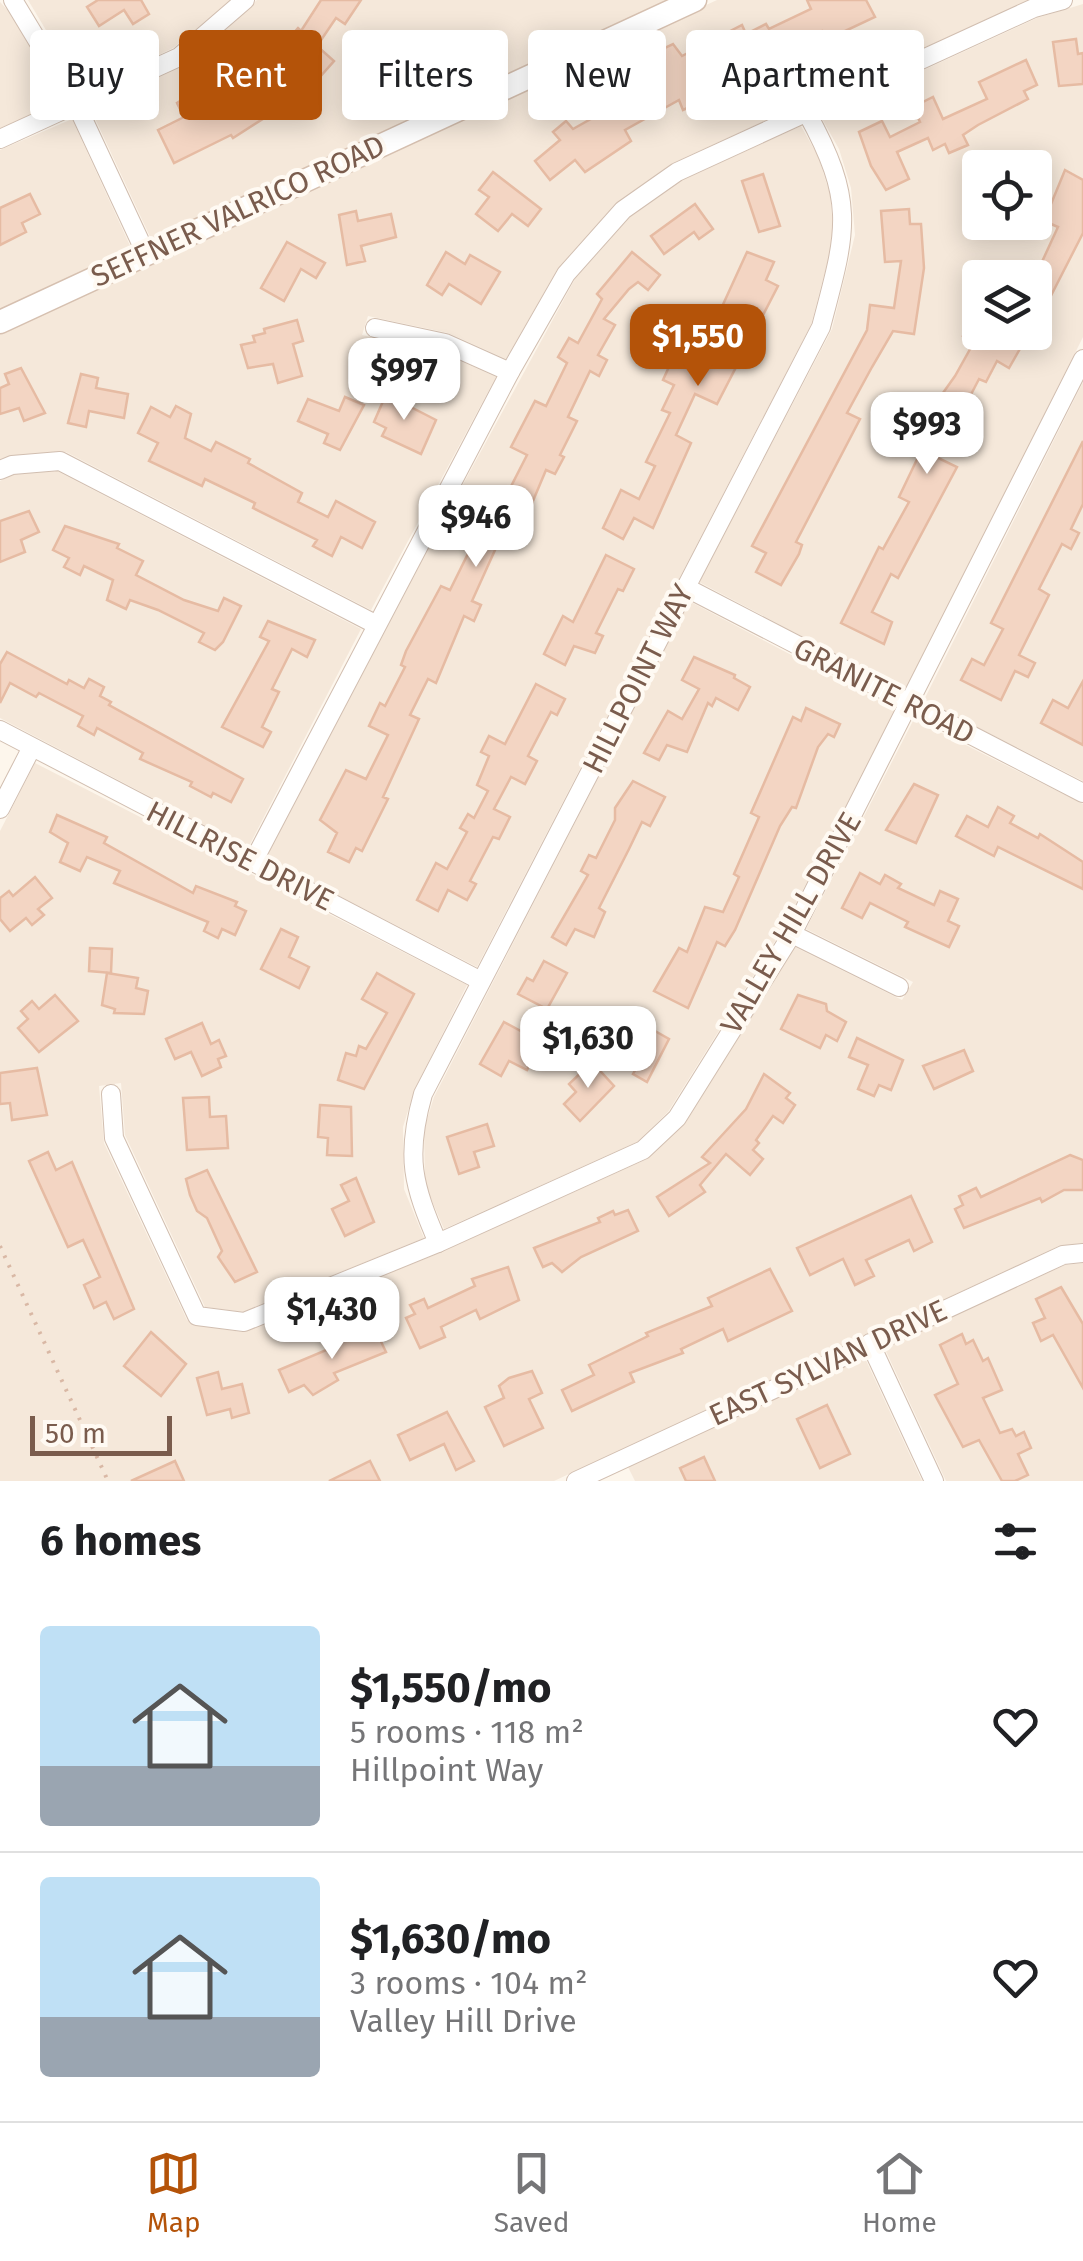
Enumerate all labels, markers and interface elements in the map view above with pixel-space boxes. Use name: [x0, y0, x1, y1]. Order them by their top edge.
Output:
chip: Buy: [30, 30, 159, 120]
chip: Rent: [179, 30, 322, 120]
chip: Filters: [342, 30, 508, 120]
chip: New: [528, 30, 666, 120]
chip: Apartment: [686, 30, 924, 120]
street label: SEFFNER VALRICO ROAD: [86, 127, 390, 295]
map controls: [962, 150, 1052, 350]
button: locate: [962, 150, 1052, 240]
button: layers: [962, 260, 1052, 350]
pin: $1,550: [617, 304, 779, 389]
text: $1,550: [652, 317, 744, 355]
pin: $997: [345, 338, 463, 423]
text: $997: [370, 351, 438, 389]
pin: $993: [868, 392, 986, 477]
text: $993: [893, 405, 961, 443]
pin: $946: [417, 485, 535, 570]
text: $946: [441, 498, 511, 536]
street label: HILLPOINT WAY: [575, 578, 701, 779]
street label: GRANITE ROAD: [788, 630, 980, 752]
street label: HILLRISE DRIVE: [140, 793, 340, 919]
street label: VALLEY HILL DRIVE: [713, 806, 869, 1040]
pin: $1,630: [507, 1006, 669, 1091]
text: $1,630: [542, 1019, 634, 1057]
pin: $1,430: [251, 1277, 413, 1362]
text: $1,430: [286, 1290, 378, 1328]
street label: EAST SYLVAN DRIVE: [703, 1292, 953, 1434]
scale bar: [30, 1411, 172, 1456]
text: 50 m: [45, 1417, 106, 1450]
icon: filters: [988, 1514, 1043, 1569]
text: 6 homes: [40, 1516, 201, 1566]
text: $1,550/mo: [350, 1663, 552, 1713]
icon: home: [120, 1666, 240, 1786]
icon: heart: [988, 1699, 1043, 1754]
text: 5 rooms · 118 m²: [350, 1713, 584, 1751]
text: Hillpoint Way: [350, 1751, 543, 1789]
text: $1,630/mo: [350, 1914, 551, 1964]
icon: home: [120, 1917, 240, 2037]
icon: heart: [988, 1950, 1043, 2005]
text: 3 rooms · 104 m²: [350, 1964, 588, 2002]
text: Valley Hill Drive: [350, 2002, 577, 2040]
tab: Map: [146, 2146, 201, 2239]
tab: Saved: [494, 2146, 570, 2239]
tab: Home: [862, 2146, 937, 2239]

